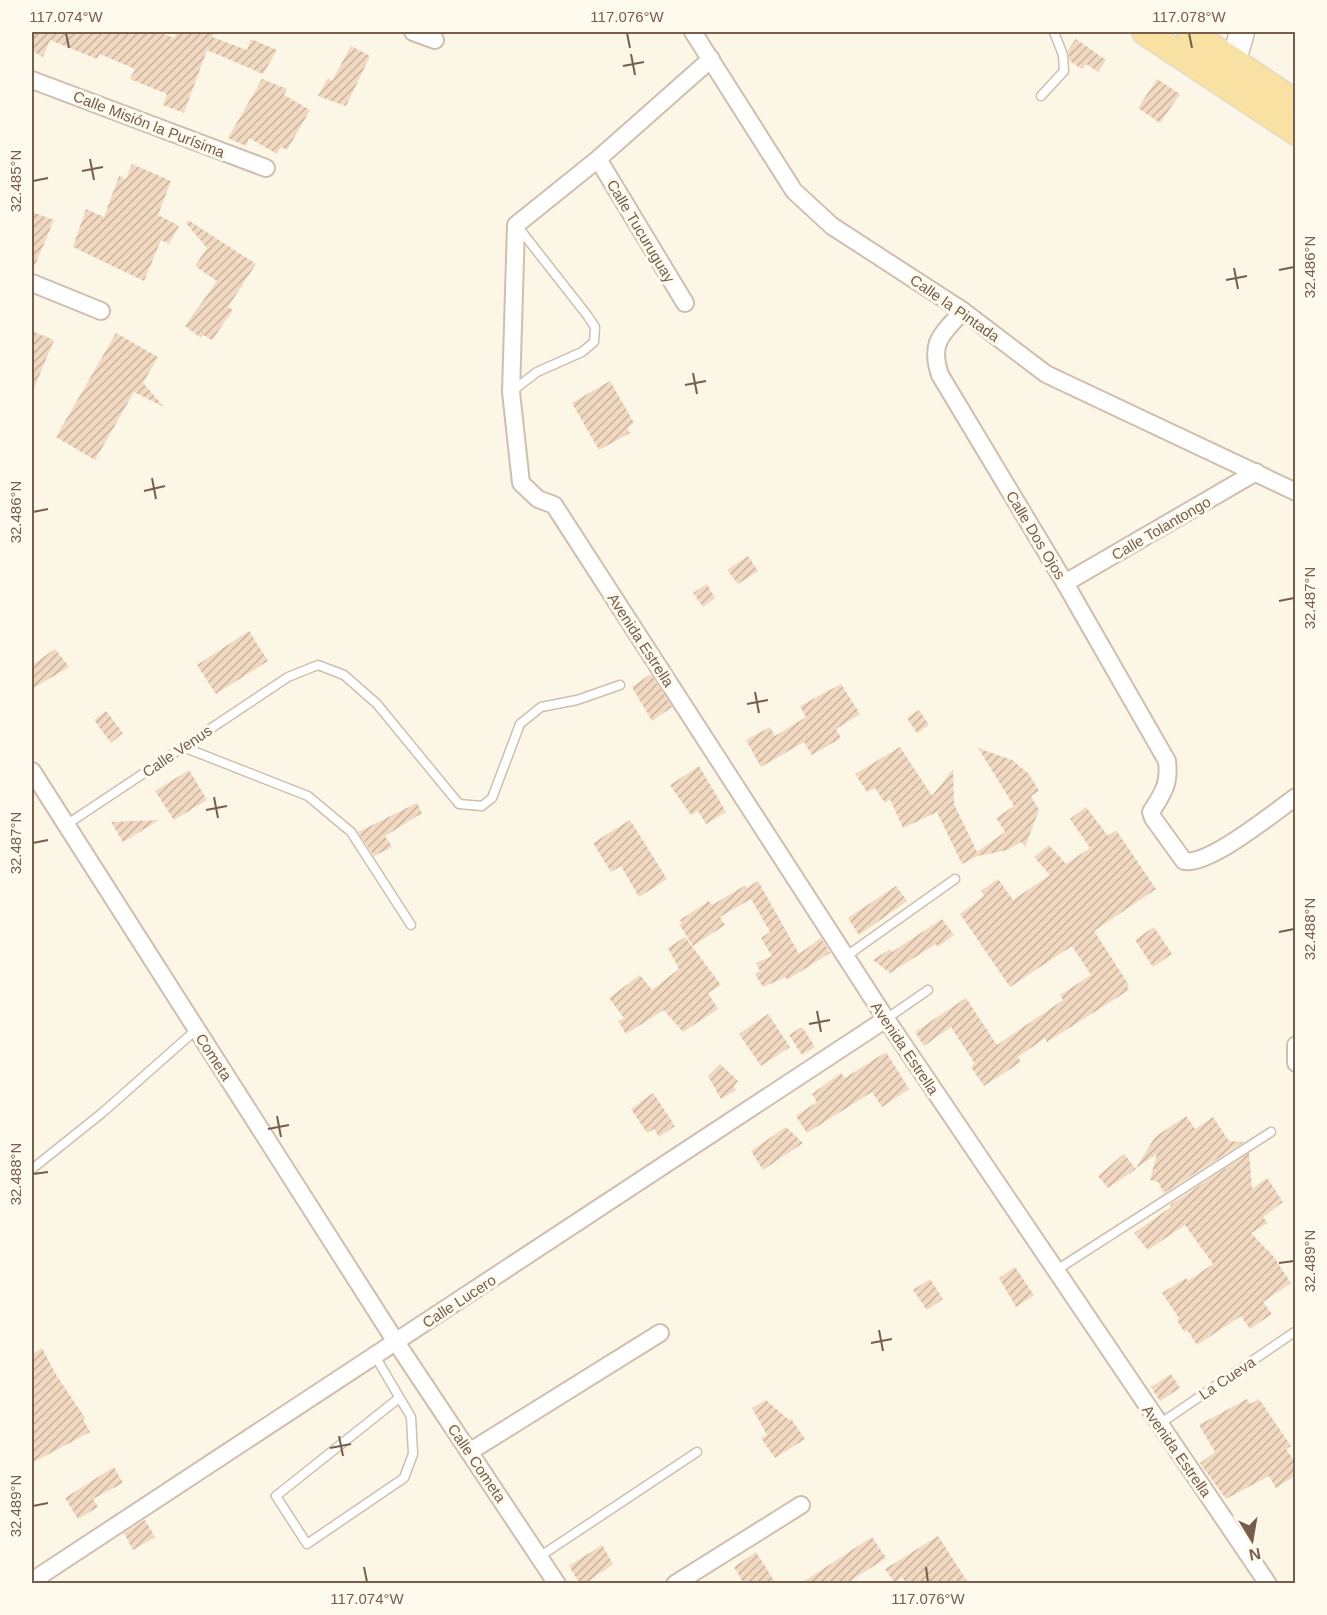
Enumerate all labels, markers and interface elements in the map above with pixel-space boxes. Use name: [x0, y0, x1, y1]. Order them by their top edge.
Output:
text: 117.074°W: [29, 8, 103, 25]
text: 117.076°W: [590, 8, 664, 25]
text: 117.078°W: [1152, 8, 1226, 25]
street label: Calle Misión la Purísima: [71, 87, 228, 161]
text: 32.485°N: [7, 150, 24, 212]
street label: Calle Tucuruguay: [604, 177, 679, 286]
text: 32.486°N: [1301, 236, 1318, 298]
street label: Calle la Pintada: [907, 271, 1003, 345]
text: 32.486°N: [7, 481, 24, 543]
street label: Calle Dos Ojos: [1003, 488, 1069, 582]
street label: Calle Tolantongo: [1108, 493, 1214, 563]
text: 32.487°N: [1301, 567, 1318, 629]
street label: Avenida Estrella: [604, 590, 678, 691]
street label: Calle Venus: [139, 722, 215, 780]
text: 32.487°N: [7, 812, 24, 874]
text: 32.488°N: [1301, 898, 1318, 960]
street label: Avenida Estrella: [868, 998, 943, 1098]
street label: Cometa: [193, 1030, 236, 1084]
text: 32.488°N: [7, 1143, 24, 1205]
text: 32.489°N: [1301, 1230, 1318, 1292]
street label: Calle Lucero: [419, 1271, 499, 1331]
street label: La Cueva: [1196, 1353, 1259, 1403]
street label: Avenida Estrella: [1139, 1402, 1215, 1501]
street label: Calle Cometa: [445, 1421, 510, 1506]
text: 32.489°N: [7, 1475, 24, 1537]
north arrow: [1222, 1510, 1282, 1570]
text: N: [1247, 1545, 1262, 1564]
text: 117.074°W: [330, 1590, 404, 1607]
text: 117.076°W: [891, 1590, 965, 1607]

